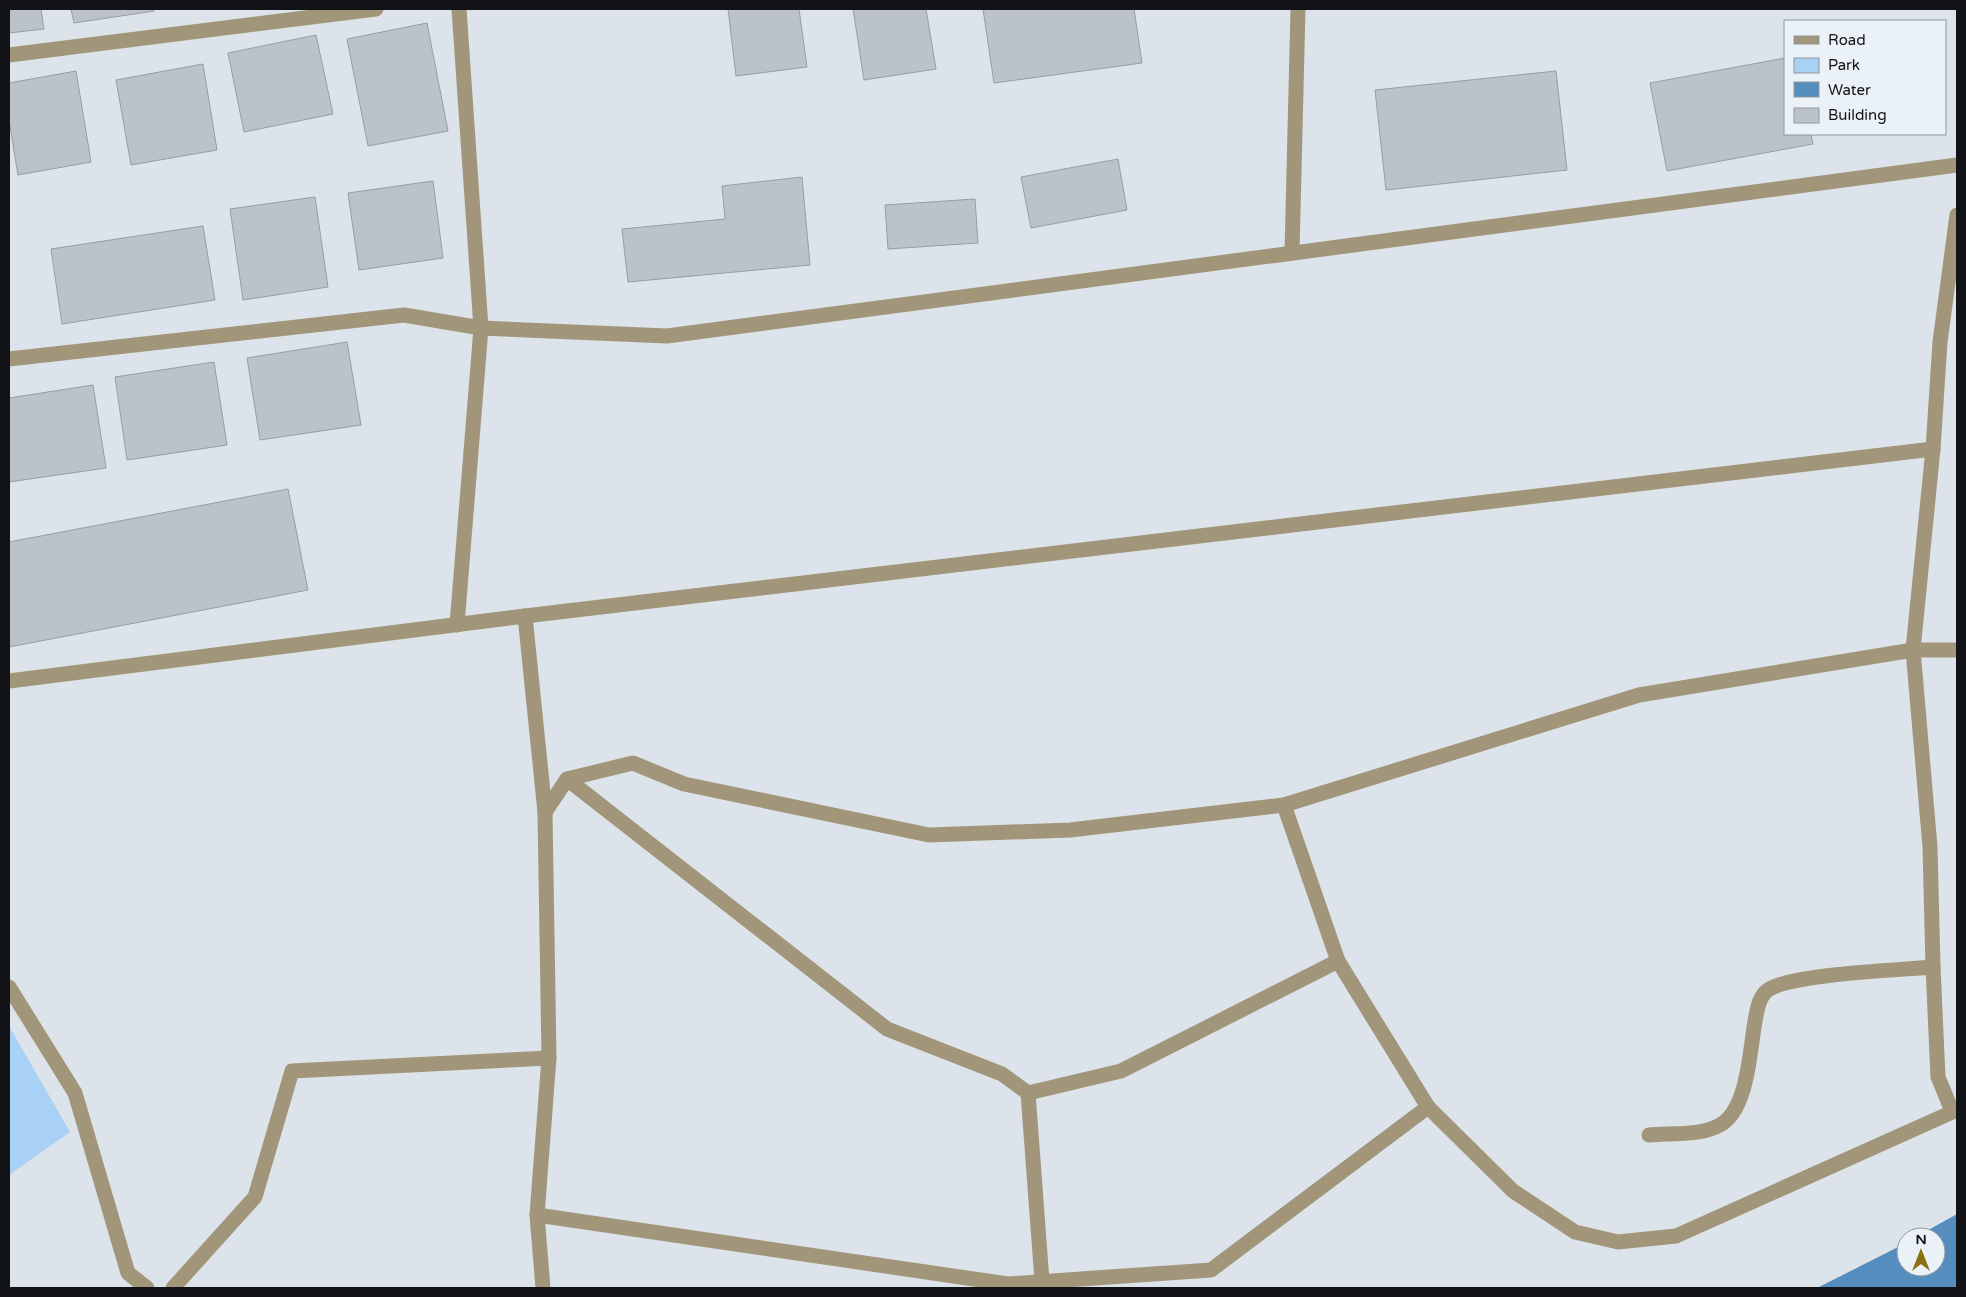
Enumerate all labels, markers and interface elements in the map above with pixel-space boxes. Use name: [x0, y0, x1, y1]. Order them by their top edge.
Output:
legend: [1784, 20, 1946, 135]
text: Road: [1828, 31, 1866, 49]
text: Park: [1828, 56, 1860, 74]
text: Water: [1828, 81, 1871, 99]
text: Building: [1828, 106, 1887, 124]
north arrow: [1896, 1227, 1946, 1277]
text: N: [1915, 1231, 1927, 1248]

